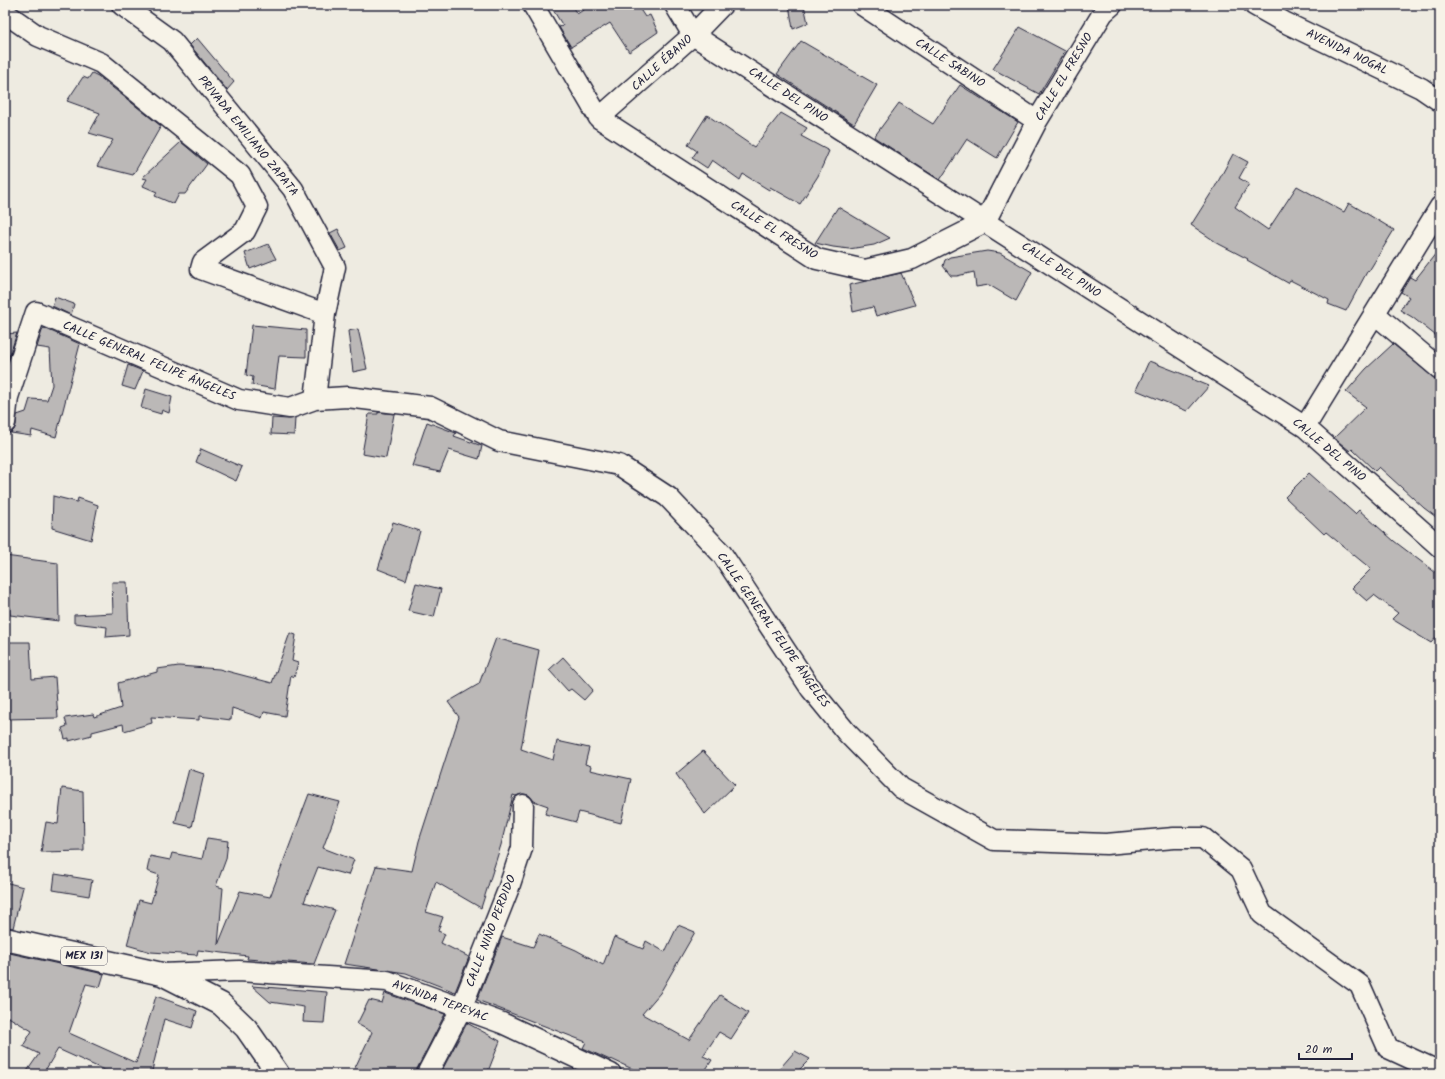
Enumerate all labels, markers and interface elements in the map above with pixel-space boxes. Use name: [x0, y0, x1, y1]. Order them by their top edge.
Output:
street label: AVENIDA NOGAL: [1303, 24, 1391, 80]
street label: CALLE EL FRESNO: [1030, 29, 1098, 125]
street label: CALLE ÉBANO: [627, 30, 697, 96]
street label: CALLE SABINO: [911, 33, 989, 93]
street label: CALLE DEL PINO: [745, 62, 832, 128]
street label: PRIVADA EMILIANO ZAPATA: [193, 71, 303, 201]
street label: CALLE EL FRESNO: [727, 195, 822, 265]
street label: CALLE DEL PINO: [1018, 237, 1105, 303]
street label: CALLE GENERAL FELIPE ÁNGELES: [60, 316, 239, 406]
street label: CALLE DEL PINO: [1288, 413, 1371, 487]
street label: CALLE GENERAL FELIPE ÁNGELES: [712, 548, 835, 712]
street label: CALLE NIÑO PERDIDO: [461, 872, 521, 990]
road number: MEX 131: [61, 947, 107, 965]
street label: AVENIDA TEPEYAC: [389, 975, 491, 1027]
scale bar: [1299, 1035, 1352, 1061]
text: 20 m: [1305, 1040, 1333, 1059]

